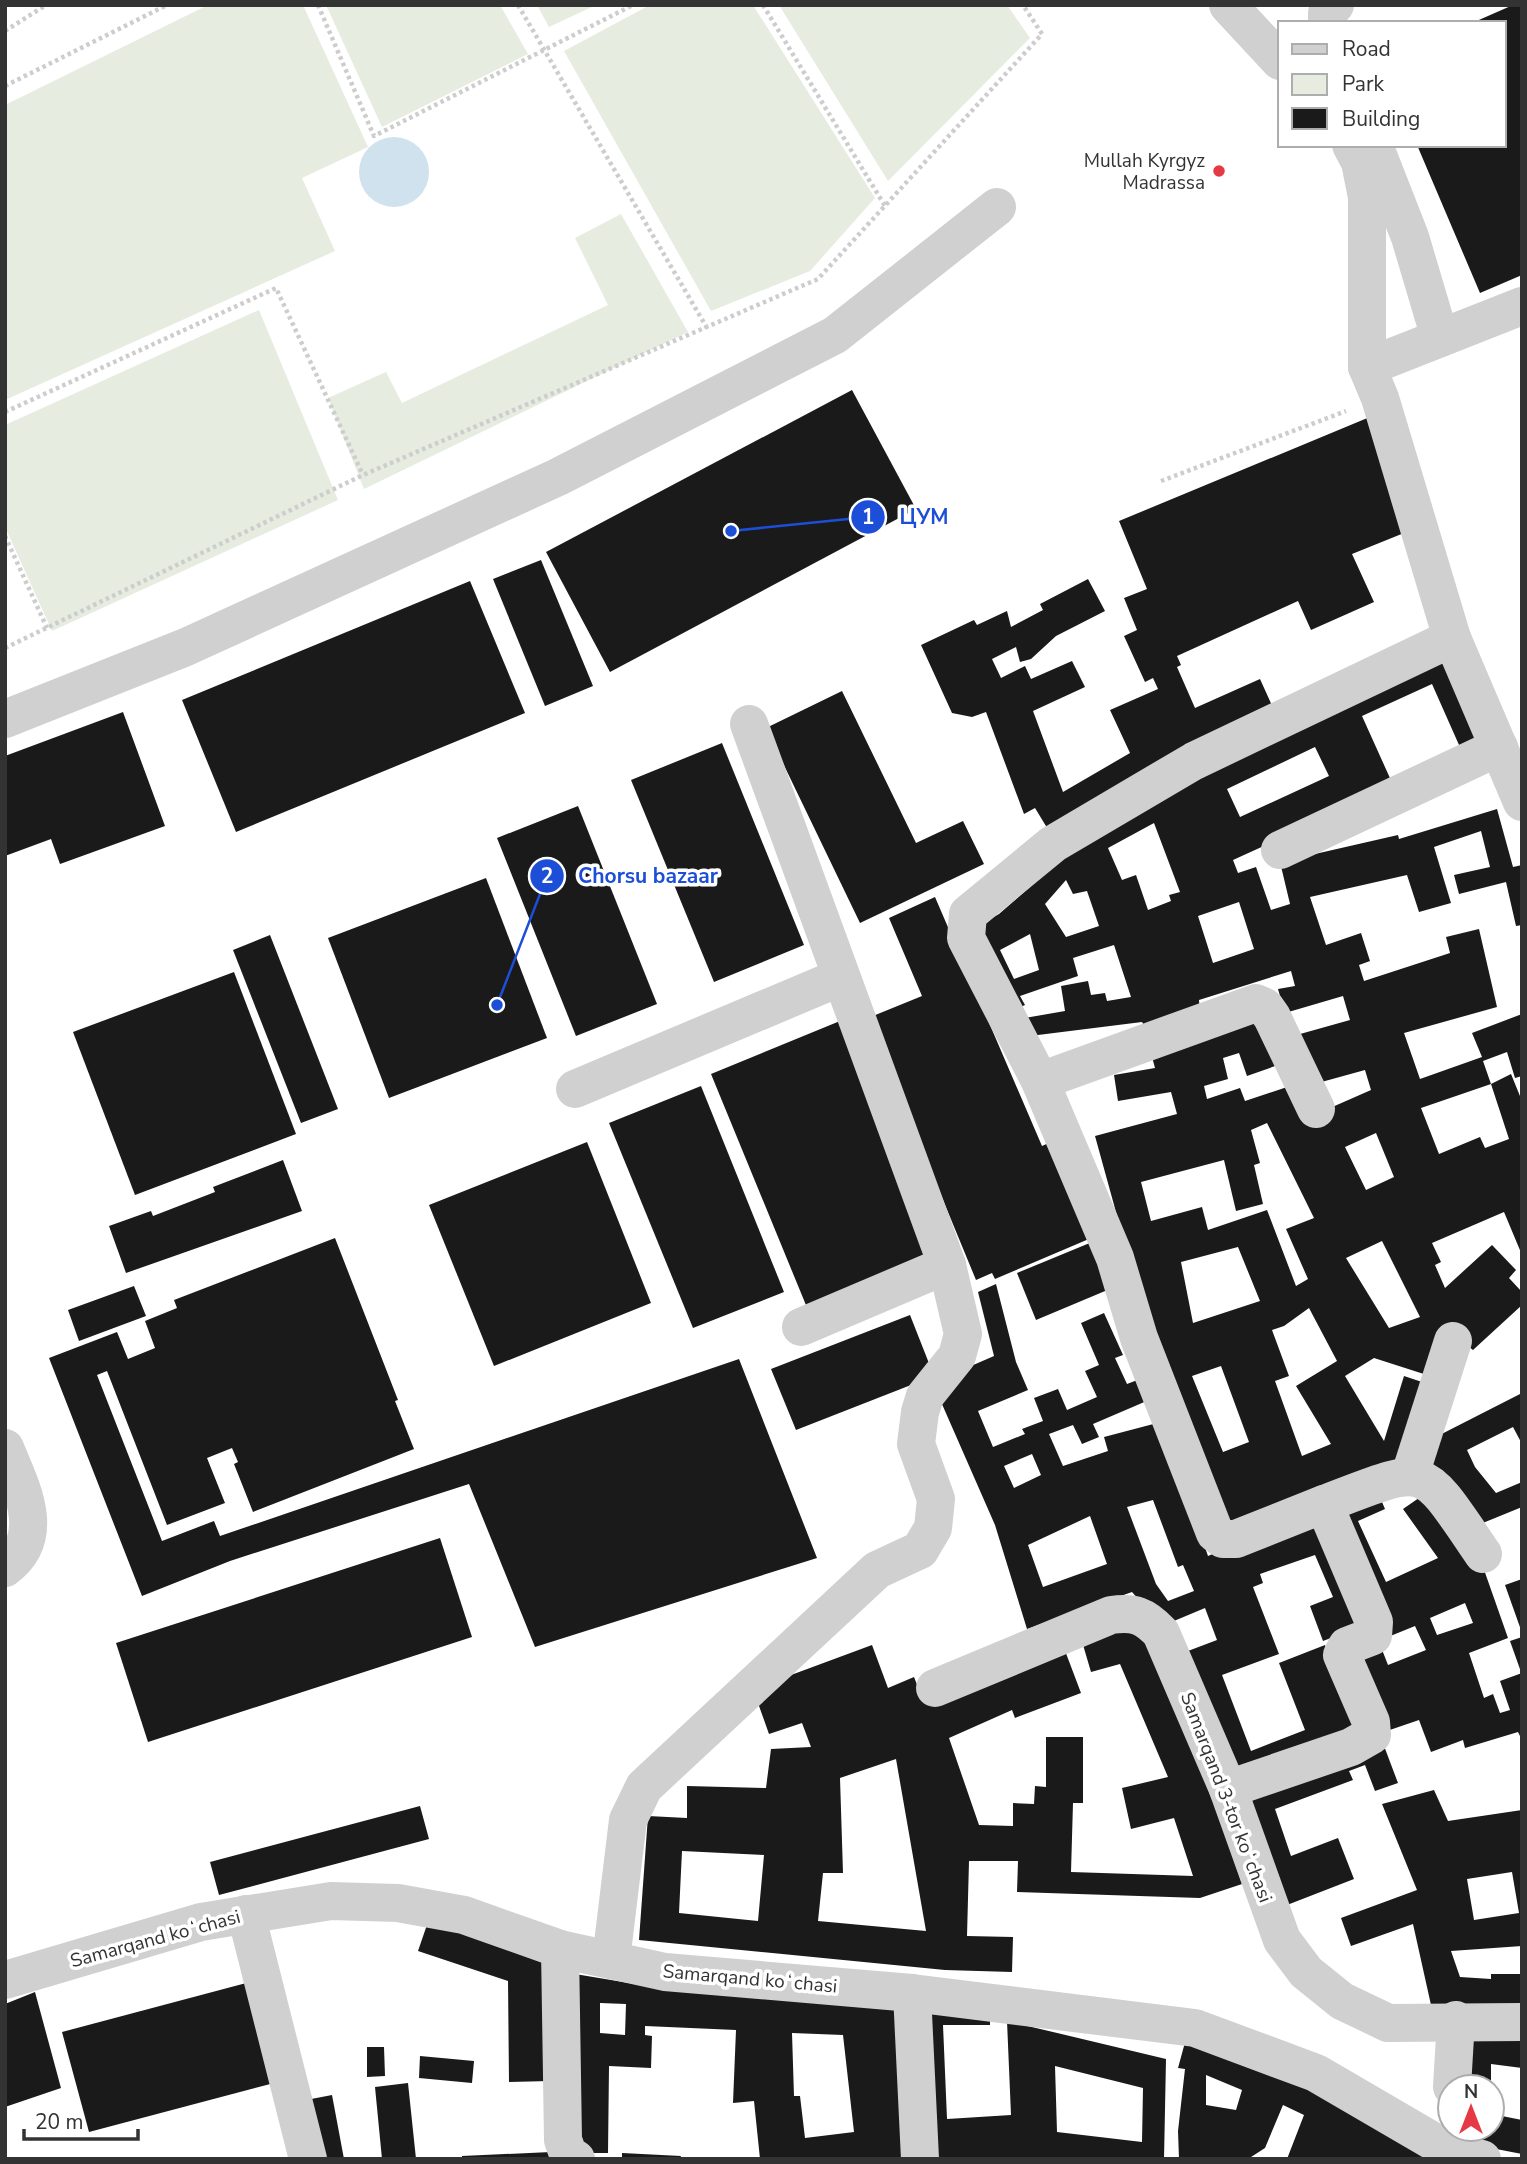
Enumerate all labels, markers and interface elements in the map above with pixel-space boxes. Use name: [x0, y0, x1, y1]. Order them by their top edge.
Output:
legend: [1278, 21, 1506, 147]
text: Road: [1342, 35, 1391, 63]
text: Park: [1342, 70, 1384, 98]
text: Building: [1342, 105, 1420, 133]
place label: Mullah Kyrgyz Madrassa: [1084, 148, 1205, 196]
marker: Mullah Kyrgyz Madrassa: [1211, 163, 1227, 179]
callout: ЦУМ: [851, 496, 963, 538]
text: 1: [862, 503, 874, 531]
text: ЦУМ: [899, 503, 949, 531]
callout: Chorsu bazaar: [529, 855, 732, 897]
text: 2: [541, 862, 553, 890]
text: Chorsu bazaar: [578, 862, 719, 890]
street label: Samarqand 3-tor koʻchasi: [1174, 1688, 1278, 1906]
street label: Samarqand koʻchasi: [67, 1904, 243, 1974]
street label: Samarqand koʻchasi: [662, 1958, 838, 2000]
north arrow: [1436, 2073, 1506, 2143]
text: N: [1464, 2079, 1478, 2105]
scale bar: [24, 2098, 138, 2142]
text: 20 m: [35, 2108, 84, 2136]

